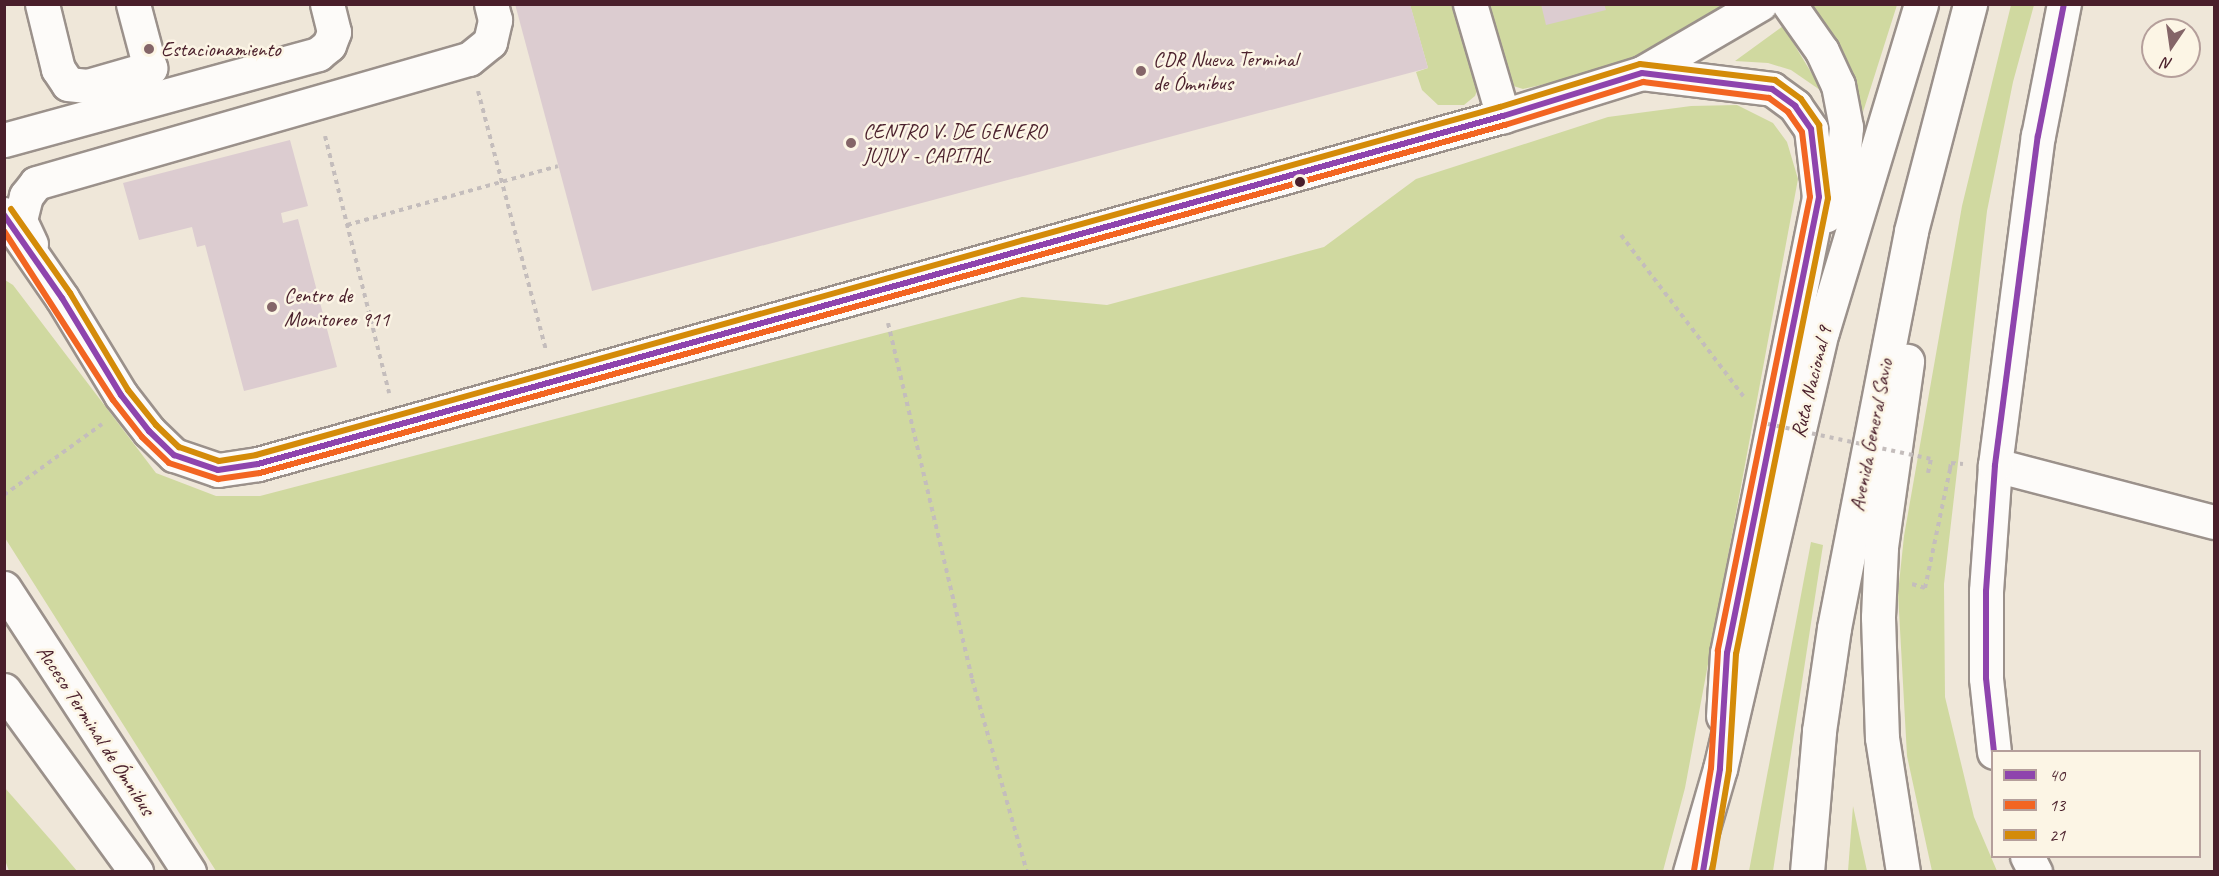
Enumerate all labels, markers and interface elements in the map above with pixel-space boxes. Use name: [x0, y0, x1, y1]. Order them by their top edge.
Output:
north arrow: [2141, 18, 2201, 78]
place label: Estacionamiento: [161, 36, 281, 62]
marker: Estacionamiento: [142, 42, 156, 56]
place label: CDR Nueva Terminal de Ómnibus: [1153, 46, 1299, 96]
text: N: [2160, 53, 2174, 74]
marker: CDR Nueva Terminal de Ómnibus: [1134, 64, 1148, 78]
place label: CENTRO V. DE GENERO JUJUY - CAPITAL: [863, 118, 1045, 168]
marker: CENTRO V. DE GENERO JUJUY - CAPITAL: [844, 136, 858, 150]
unlabelled marker: [1294, 176, 1306, 188]
place label: Centro de Monitoreo 911: [284, 282, 390, 332]
marker: Centro de Monitoreo 911: [265, 300, 279, 314]
street label: Ruta Nacional 9: [1785, 323, 1837, 441]
street label: Avenida General Savio: [1844, 357, 1898, 513]
street label: Acceso Terminal de Ómnibus: [32, 640, 160, 820]
legend: [1991, 750, 2201, 858]
text: 40: [2049, 764, 2065, 786]
text: 13: [2049, 794, 2065, 816]
text: 21: [2049, 824, 2065, 846]

